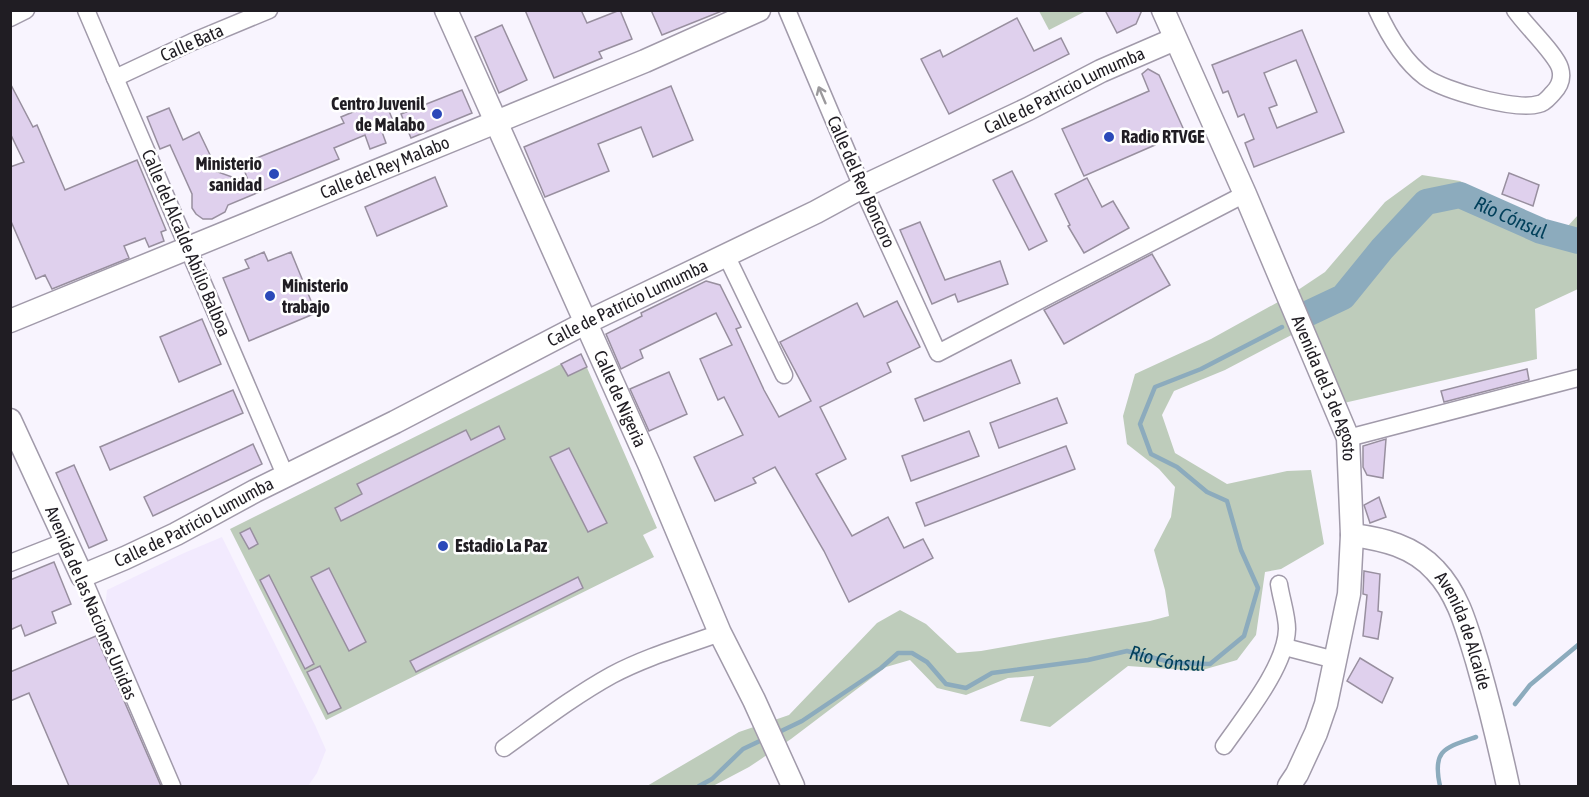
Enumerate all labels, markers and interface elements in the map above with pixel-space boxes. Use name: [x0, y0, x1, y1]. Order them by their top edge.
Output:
street label: Calle Bata: [157, 19, 227, 66]
street label: Calle de Patricio Lumumba: [981, 42, 1148, 138]
one-way arrow: [816, 86, 828, 104]
place label: Centro Juvenil de Malabo: [331, 93, 425, 135]
marker: Centro Juvenil de Malabo: [430, 107, 444, 121]
street label: Calle del Rey Boncoro: [823, 113, 900, 251]
place label: Radio RTVGE: [1121, 126, 1205, 147]
marker: Radio RTVGE: [1102, 130, 1116, 144]
street label: Calle del Rey Malabo: [317, 131, 452, 203]
street label: Calle del Alcalde Abilio Balboa: [138, 146, 235, 339]
place label: Ministerio sanidad: [195, 153, 262, 195]
marker: Ministerio sanidad: [267, 167, 281, 181]
water label: Río Cónsul: [1471, 191, 1549, 243]
street label: Calle de Patricio Lumumba: [543, 255, 711, 351]
place label: Ministerio trabajo: [281, 275, 349, 317]
marker: Ministerio trabajo: [263, 289, 277, 303]
street label: Avenida del 3 de Agosto: [1287, 312, 1360, 462]
street label: Calle de Nigeria: [590, 347, 651, 450]
street label: Calle de Patricio Lumumba: [111, 473, 277, 571]
street label: Avenida de las Naciones Unidas: [41, 503, 142, 703]
place label: Estadio La Paz: [455, 535, 548, 556]
marker: Estadio La Paz: [436, 539, 450, 553]
street label: Avenida de Alcaide: [1431, 567, 1495, 692]
water label: Río Cónsul: [1127, 640, 1206, 675]

